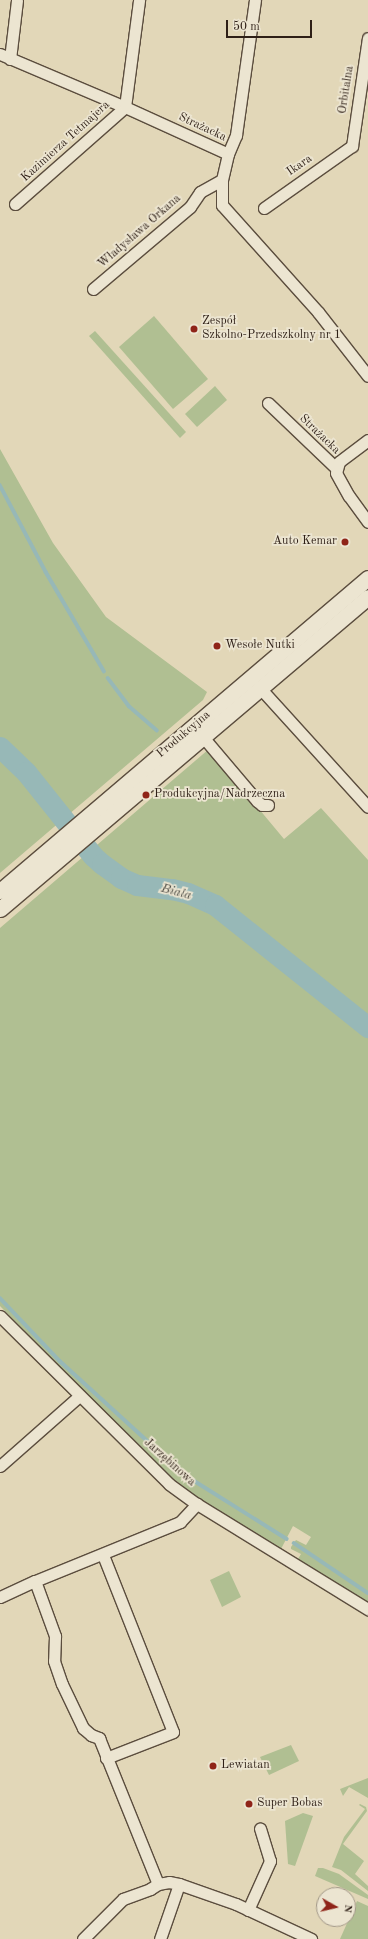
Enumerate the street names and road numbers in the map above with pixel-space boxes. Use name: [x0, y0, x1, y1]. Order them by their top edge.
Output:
street label: Orbitalna: [336, 65, 358, 115]
street label: Kazimierza Tetmajera: [19, 98, 113, 186]
street label: Strażacka: [176, 111, 228, 145]
street label: Ikara: [285, 152, 315, 180]
street label: Władysława Orkana: [96, 192, 184, 272]
street label: Strażacka: [296, 412, 342, 458]
street label: Produkcyjna: [154, 708, 214, 762]
street label: Jarzębinowa: [140, 1436, 198, 1490]

